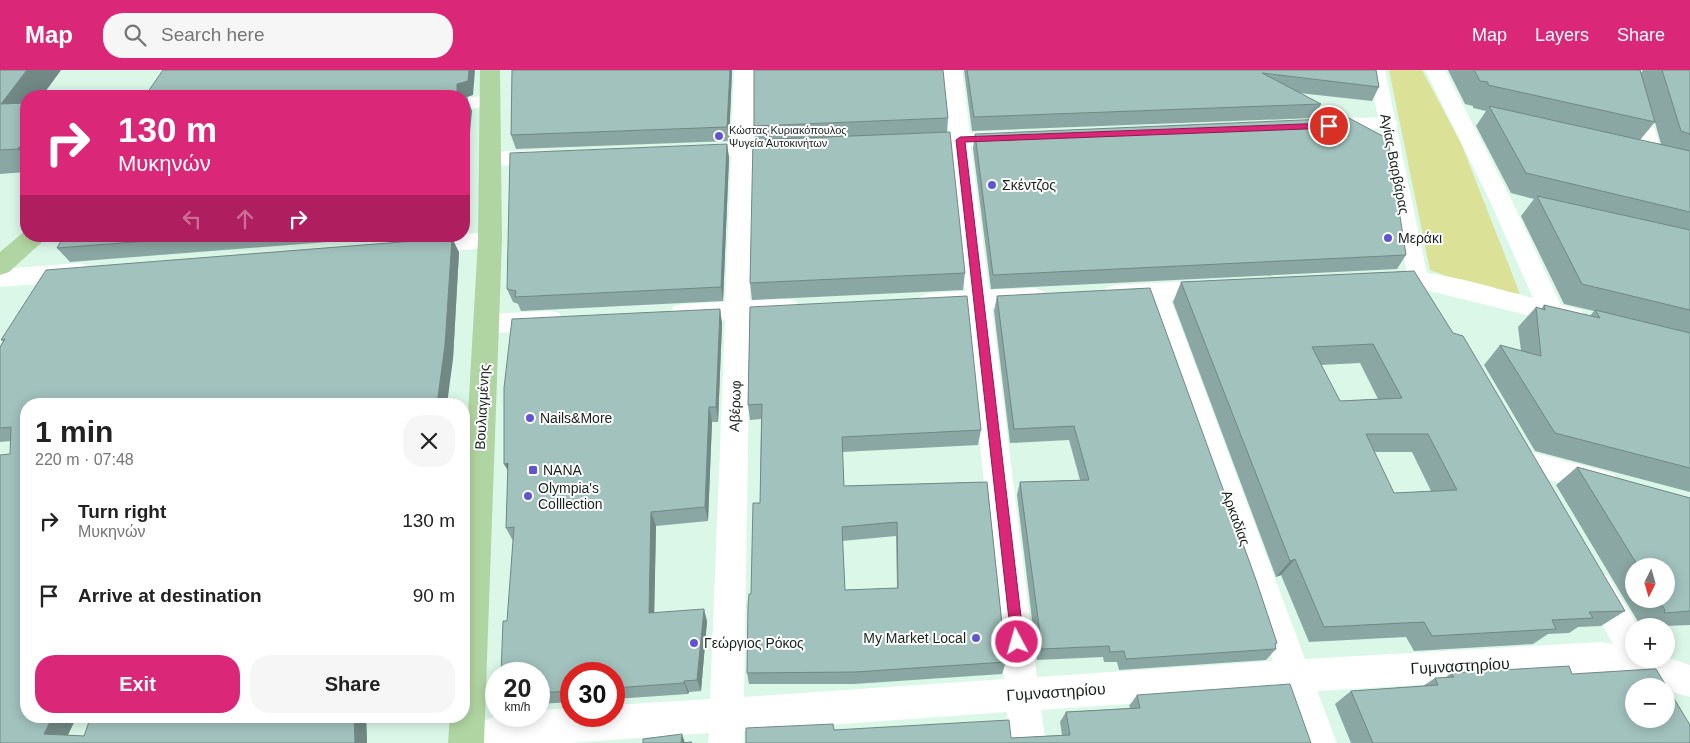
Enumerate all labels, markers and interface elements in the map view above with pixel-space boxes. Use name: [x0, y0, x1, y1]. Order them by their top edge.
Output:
search box: [103, 13, 453, 58]
text: Map: [25, 21, 73, 48]
icon: search: [121, 21, 149, 49]
text: Search here: [161, 24, 265, 45]
text: Map: [1472, 25, 1507, 45]
text: Layers: [1535, 25, 1589, 45]
text: Share: [1617, 25, 1665, 45]
pin: [1308, 105, 1350, 147]
icon: right: [35, 110, 100, 175]
text: 130 m: [118, 110, 217, 149]
icon: arrive: [1315, 112, 1343, 140]
street label: Αγίας Βαρβάρας: [1377, 112, 1413, 216]
place label: Κώστας Κυριακόπουλος Ψυγεία Αυτοκινήτων: [729, 124, 847, 149]
marker: Κώστας Κυριακόπουλος Ψυγεία Αυτοκινήτων: [713, 130, 725, 142]
text: Μυκηνών: [118, 151, 211, 176]
place label: Σκέντζος: [1002, 177, 1056, 193]
marker: Σκέντζος: [986, 179, 998, 191]
icon: left: [178, 205, 206, 233]
icon: ahead: [231, 205, 259, 233]
icon: right: [284, 205, 312, 233]
place label: Μεράκι: [1398, 230, 1442, 246]
marker: Μεράκι: [1382, 232, 1394, 244]
street label: Βουλιαγμένης: [472, 363, 492, 450]
street label: Αβέρωφ: [726, 380, 744, 432]
place label: Nails&More: [540, 410, 613, 426]
marker: Nails&More: [524, 412, 536, 424]
text: 1 min: [35, 415, 113, 448]
button: close: [403, 415, 455, 467]
text: 220 m · 07:48: [35, 451, 134, 468]
place label: ΝΑΝΑ: [543, 462, 583, 478]
marker: ΝΑΝΑ: [527, 464, 539, 476]
place label: Olympia's Colllection: [538, 480, 603, 512]
street label: Αρκαδίας: [1219, 488, 1254, 548]
marker: Olympia's Colllection: [522, 490, 534, 502]
text: Turn right: [78, 501, 166, 522]
icon: right: [35, 507, 63, 535]
text: 130 m: [402, 510, 455, 531]
text: Μυκηνών: [78, 523, 145, 540]
north arrow: [1625, 558, 1675, 608]
map controls: [1625, 558, 1675, 728]
icon: arrive: [35, 582, 63, 610]
text: Arrive at destination: [78, 585, 262, 606]
text: 90 m: [413, 585, 455, 606]
position arrow: [990, 615, 1042, 667]
button: +: [1625, 618, 1675, 668]
place label: My Market Local: [863, 630, 966, 646]
marker: My Market Local: [970, 632, 982, 644]
place label: Γεώργιος Ρόκος: [704, 635, 804, 651]
marker: Γεώργιος Ρόκος: [688, 637, 700, 649]
button: Exit: [35, 655, 240, 713]
button: Share: [250, 655, 455, 713]
street label: Γυμναστηρίου: [1410, 655, 1510, 677]
speed limit sign: 30: [560, 662, 625, 727]
text: 20: [504, 674, 531, 702]
button: −: [1625, 678, 1675, 728]
street label: Γυμναστηρίου: [1006, 680, 1106, 704]
text: km/h: [504, 700, 531, 714]

